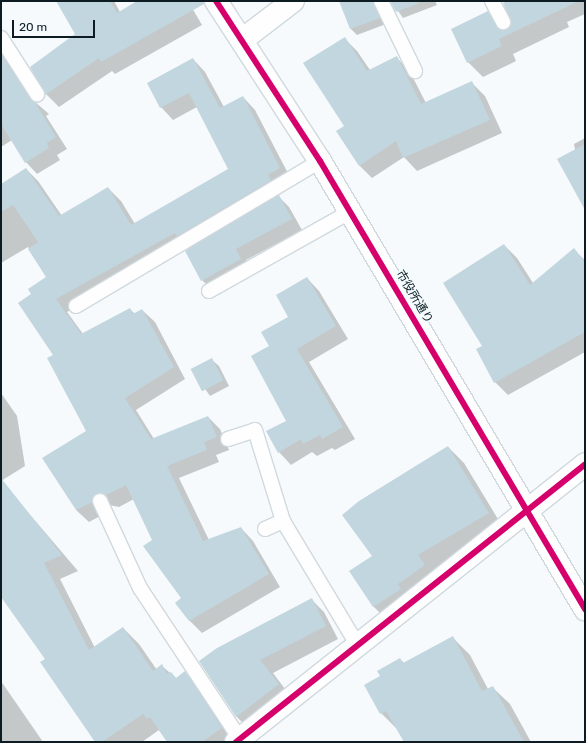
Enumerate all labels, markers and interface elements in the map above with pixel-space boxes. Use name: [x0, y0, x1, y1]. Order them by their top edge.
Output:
scale bar: [14, 12, 97, 38]
text: 20 m: [19, 20, 47, 34]
street label: 市役所通り: [392, 268, 436, 326]

